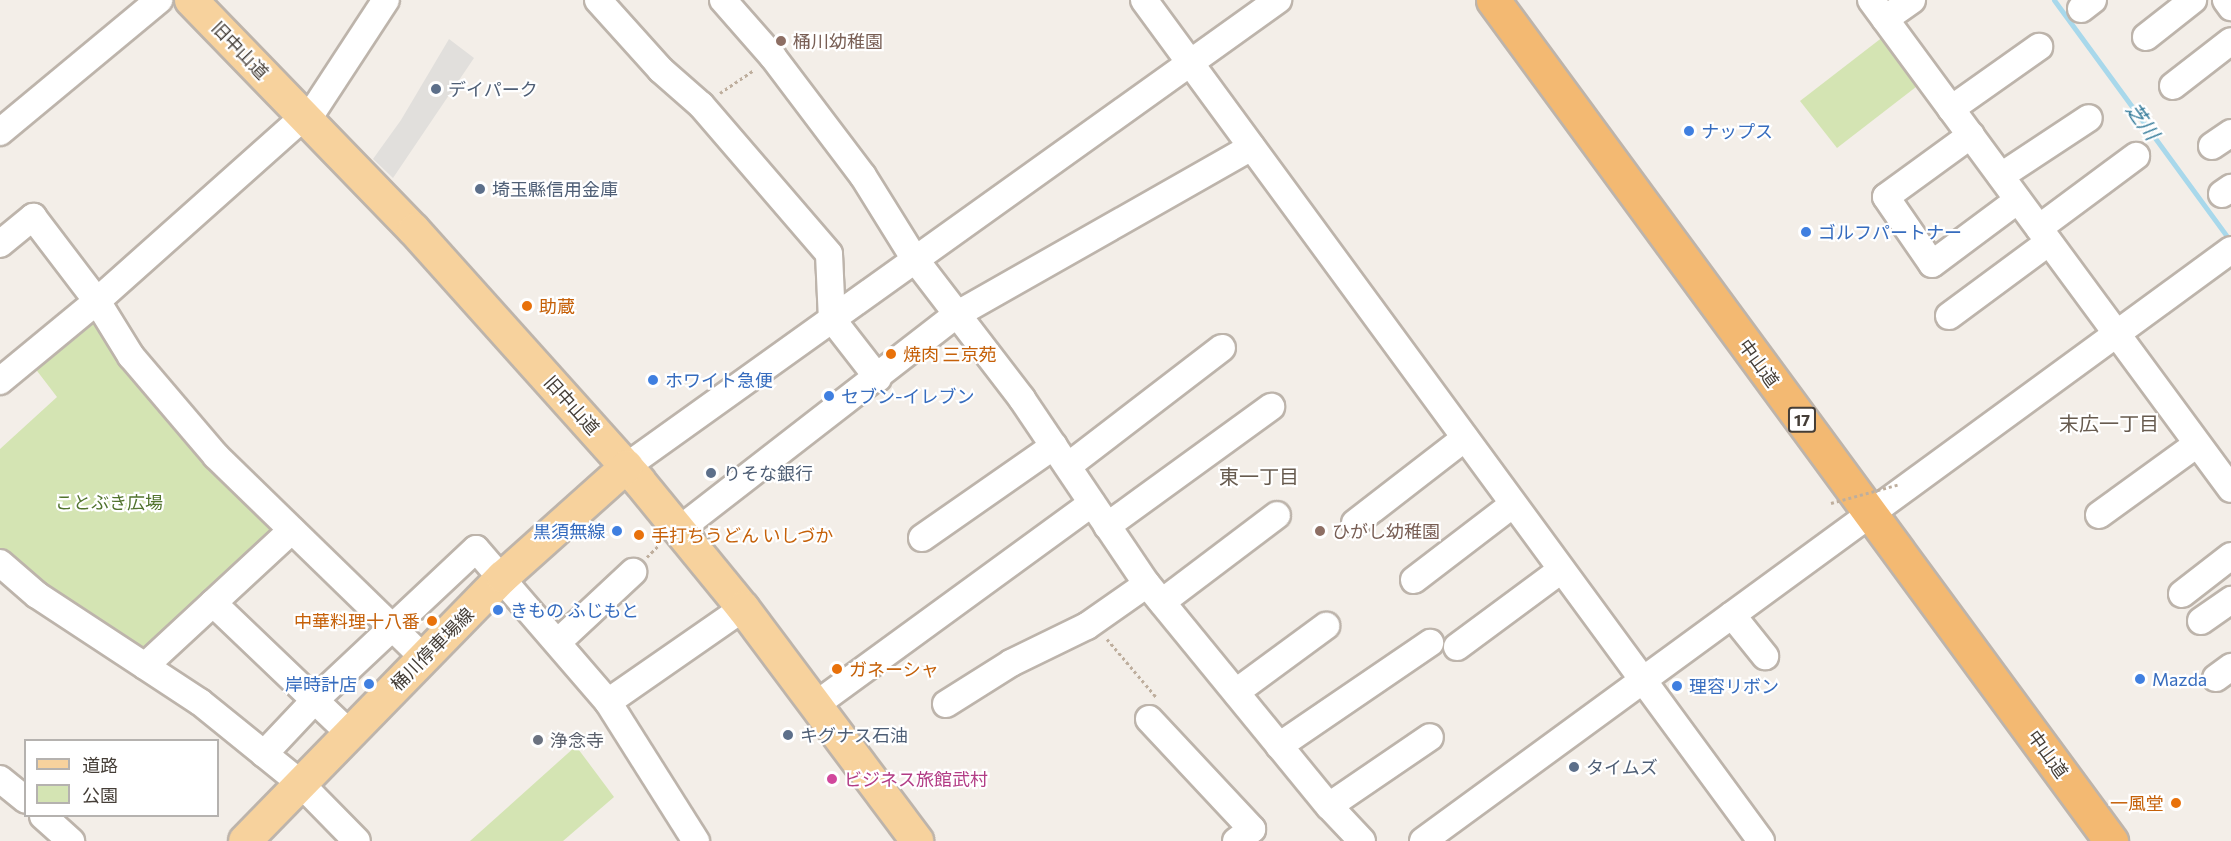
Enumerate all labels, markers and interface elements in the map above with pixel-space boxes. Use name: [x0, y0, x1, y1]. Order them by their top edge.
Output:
street label: 旧中山道: [207, 17, 273, 83]
place label: 桶川幼稚園: [793, 30, 883, 52]
marker: 桶川幼稚園: [774, 34, 788, 48]
place label: デイパーク: [448, 78, 538, 100]
marker: デイパーク: [429, 82, 443, 96]
water label: 芝川: [2122, 98, 2164, 144]
place label: ナップス: [1701, 120, 1773, 142]
marker: ナップス: [1682, 124, 1696, 138]
place label: 埼玉縣信用金庫: [492, 178, 618, 200]
marker: 埼玉縣信用金庫: [473, 182, 487, 196]
place label: ゴルフパートナー: [1818, 221, 1962, 243]
marker: ゴルフパートナー: [1799, 225, 1813, 239]
place label: 助蔵: [539, 295, 575, 317]
marker: 助蔵: [520, 299, 534, 313]
street label: 中山道: [1734, 335, 1784, 391]
place label: 焼肉 三京苑: [903, 343, 996, 365]
marker: 焼肉 三京苑: [884, 347, 898, 361]
place label: ホワイト急便: [665, 369, 773, 391]
street label: 旧中山道: [540, 371, 604, 439]
marker: ホワイト急便: [646, 373, 660, 387]
place label: セブン-イレブン: [841, 385, 975, 407]
marker: セブン-イレブン: [822, 389, 836, 403]
road number: 17: [1787, 407, 1817, 433]
district label: 末広一丁目: [2059, 411, 2159, 435]
place label: りそな銀行: [723, 462, 813, 484]
district label: 東一丁目: [1219, 464, 1299, 488]
marker: りそな銀行: [704, 466, 718, 480]
park label: ことぶき広場: [55, 491, 163, 513]
place label: 黒須無線: [533, 520, 605, 542]
place label: ひがし幼稚園: [1332, 520, 1440, 542]
marker: 黒須無線: [610, 524, 624, 538]
place label: 手打ちうどん いしづか: [651, 524, 834, 546]
marker: ひがし幼稚園: [1313, 524, 1327, 538]
marker: 手打ちうどん いしづか: [632, 528, 646, 542]
place label: きもの ふじもと: [510, 599, 639, 621]
street label: 桶川停車場線: [386, 603, 478, 695]
marker: きもの ふじもと: [491, 603, 505, 617]
place label: 中華料理十八番: [294, 610, 420, 632]
marker: 中華料理十八番: [425, 614, 439, 628]
place label: ガネーシャ: [849, 658, 939, 680]
marker: ガネーシャ: [830, 662, 844, 676]
place label: Mazda: [2152, 668, 2207, 690]
marker: Mazda: [2133, 672, 2147, 686]
place label: 岸時計店: [285, 673, 357, 695]
place label: 理容リボン: [1689, 675, 1779, 697]
marker: 岸時計店: [362, 677, 376, 691]
marker: 理容リボン: [1670, 679, 1684, 693]
place label: キグナス石油: [800, 724, 908, 746]
street label: 中山道: [2023, 726, 2073, 782]
marker: キグナス石油: [781, 728, 795, 742]
place label: 浄念寺: [550, 729, 604, 751]
marker: 浄念寺: [531, 733, 545, 747]
legend: [24, 739, 219, 817]
text: 道路: [82, 754, 118, 776]
place label: タイムズ: [1586, 756, 1658, 778]
marker: タイムズ: [1567, 760, 1581, 774]
place label: ビジネス旅館武村: [844, 768, 988, 790]
marker: ビジネス旅館武村: [825, 772, 839, 786]
text: 公園: [82, 784, 118, 806]
place label: 一風堂: [2110, 792, 2164, 814]
marker: 一風堂: [2169, 796, 2183, 810]

